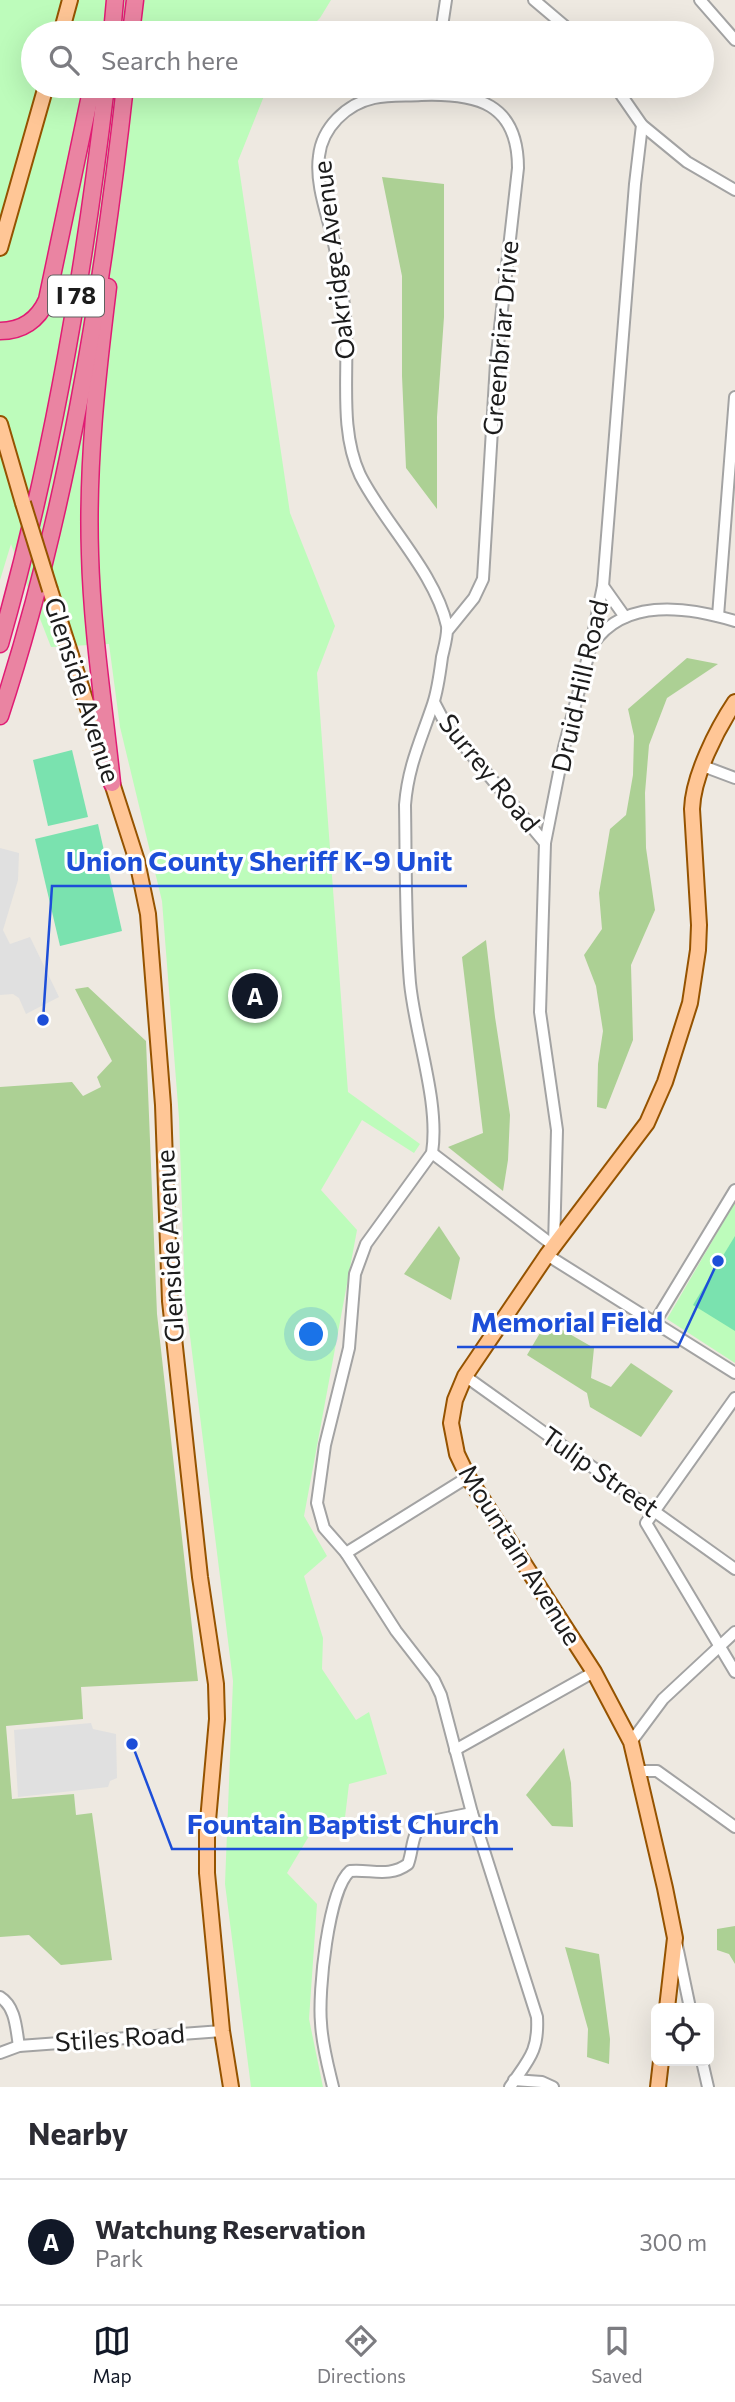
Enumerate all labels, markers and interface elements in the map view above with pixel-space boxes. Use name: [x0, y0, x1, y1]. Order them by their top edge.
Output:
search box: [21, 21, 714, 98]
icon: search: [45, 41, 83, 79]
text: Search here: [101, 44, 239, 75]
street label: Oakridge Avenue: [305, 159, 360, 361]
street label: Greenbriar Drive: [476, 239, 523, 437]
road number: I 78: [48, 276, 104, 316]
street label: Glenside Avenue: [39, 593, 128, 786]
street label: Druid Hill Road: [544, 597, 613, 775]
street label: Surrey Road: [433, 707, 547, 837]
callout: Union County Sheriff K-9 Unit: [52, 837, 467, 886]
text: Union County Sheriff K-9 Unit: [66, 843, 452, 877]
pin: A: [232, 970, 278, 1022]
street label: Glenside Avenue: [148, 1149, 189, 1343]
callout: Memorial Field: [457, 1298, 678, 1347]
text: Memorial Field: [471, 1304, 663, 1338]
your location: [294, 1317, 328, 1351]
street label: Tulip Street: [536, 1419, 666, 1523]
street label: Mountain Avenue: [453, 1458, 589, 1650]
callout: Fountain Baptist Church: [172, 1800, 513, 1849]
text: Fountain Baptist Church: [187, 1806, 499, 1840]
map controls: [651, 2003, 714, 2066]
button: locate: [651, 2003, 714, 2066]
street label: Stiles Road: [54, 2017, 186, 2057]
text: Nearby: [28, 2114, 128, 2151]
text: Watchung Reservation: [95, 2213, 366, 2244]
text: A: [43, 2228, 59, 2256]
text: 300 m: [639, 2228, 707, 2256]
text: Park: [95, 2244, 143, 2272]
tab: Map: [93, 2322, 132, 2387]
tab: Directions: [317, 2322, 406, 2387]
tab: Saved: [591, 2322, 642, 2387]

